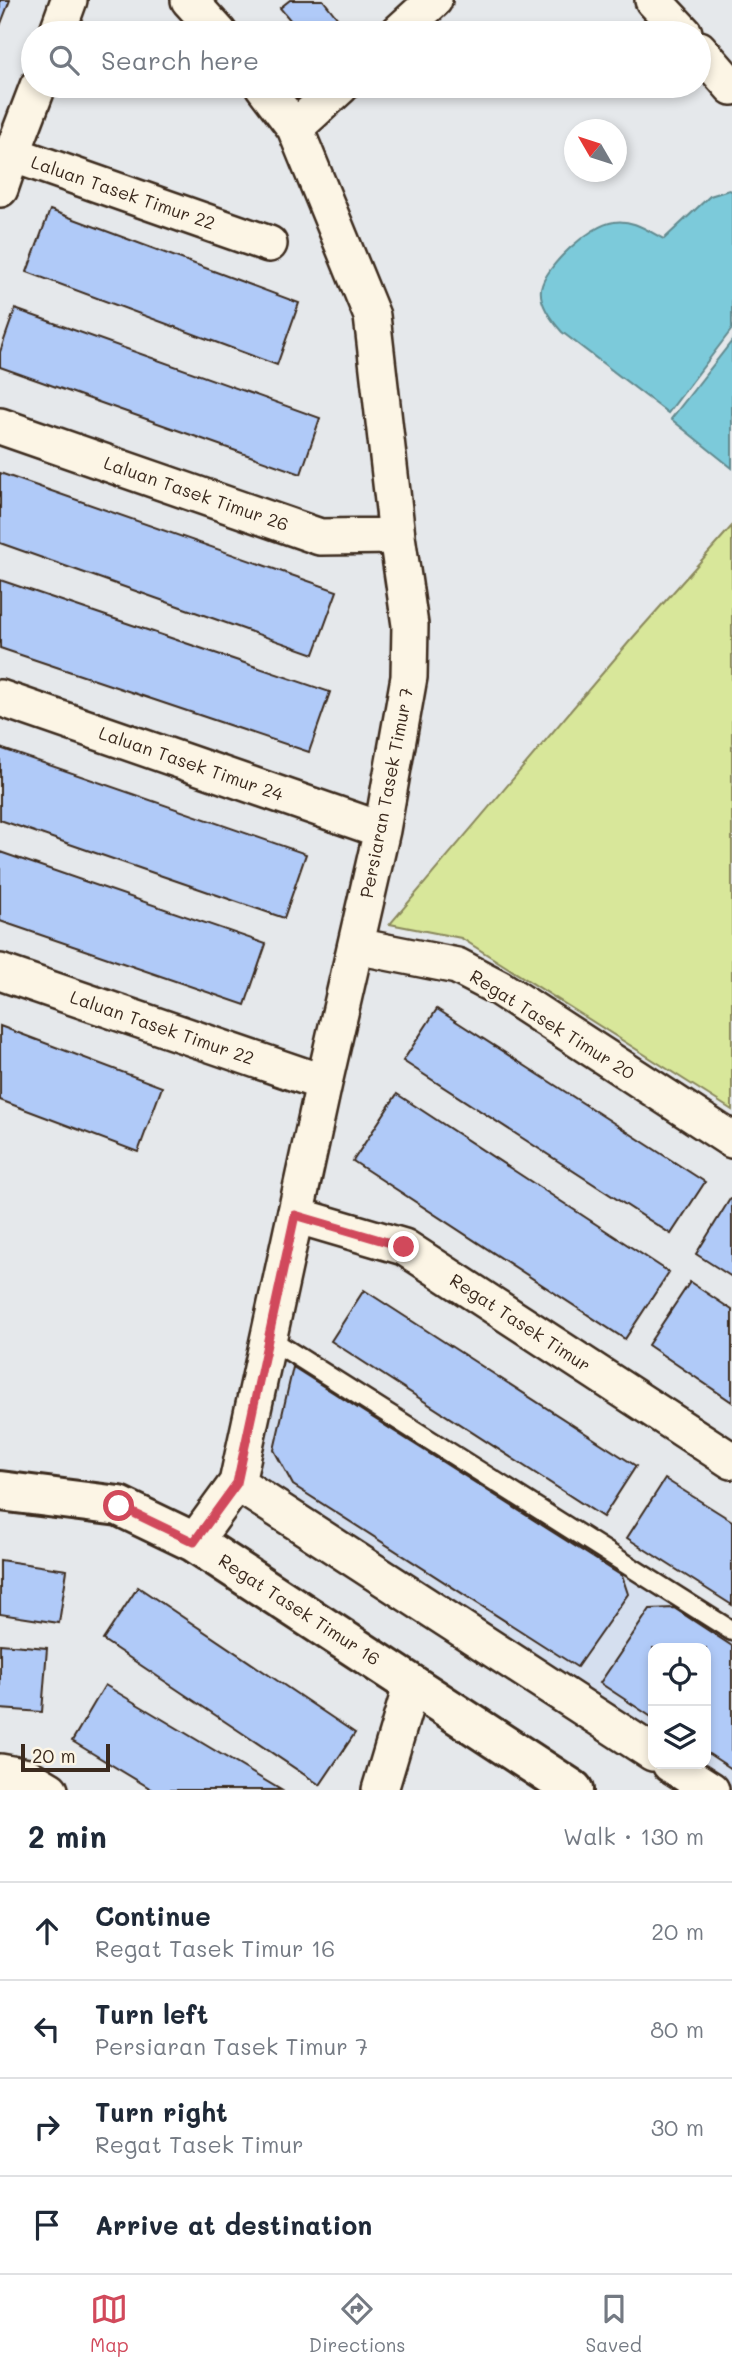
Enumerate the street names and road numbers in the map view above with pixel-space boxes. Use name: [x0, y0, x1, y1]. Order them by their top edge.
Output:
street label: Laluan Tasek Timur 22: [28, 149, 218, 235]
street label: Laluan Tasek Timur 26: [101, 450, 292, 536]
street label: Persiaran Tasek Timur 7: [354, 686, 418, 900]
street label: Laluan Tasek Timur 24: [96, 720, 287, 806]
street label: Regat Tasek Timur 20: [466, 964, 640, 1085]
street label: Laluan Tasek Timur 22: [67, 984, 257, 1070]
street label: Regat Tasek Timur: [446, 1268, 596, 1377]
street label: Regat Tasek Timur 16: [214, 1548, 385, 1670]

